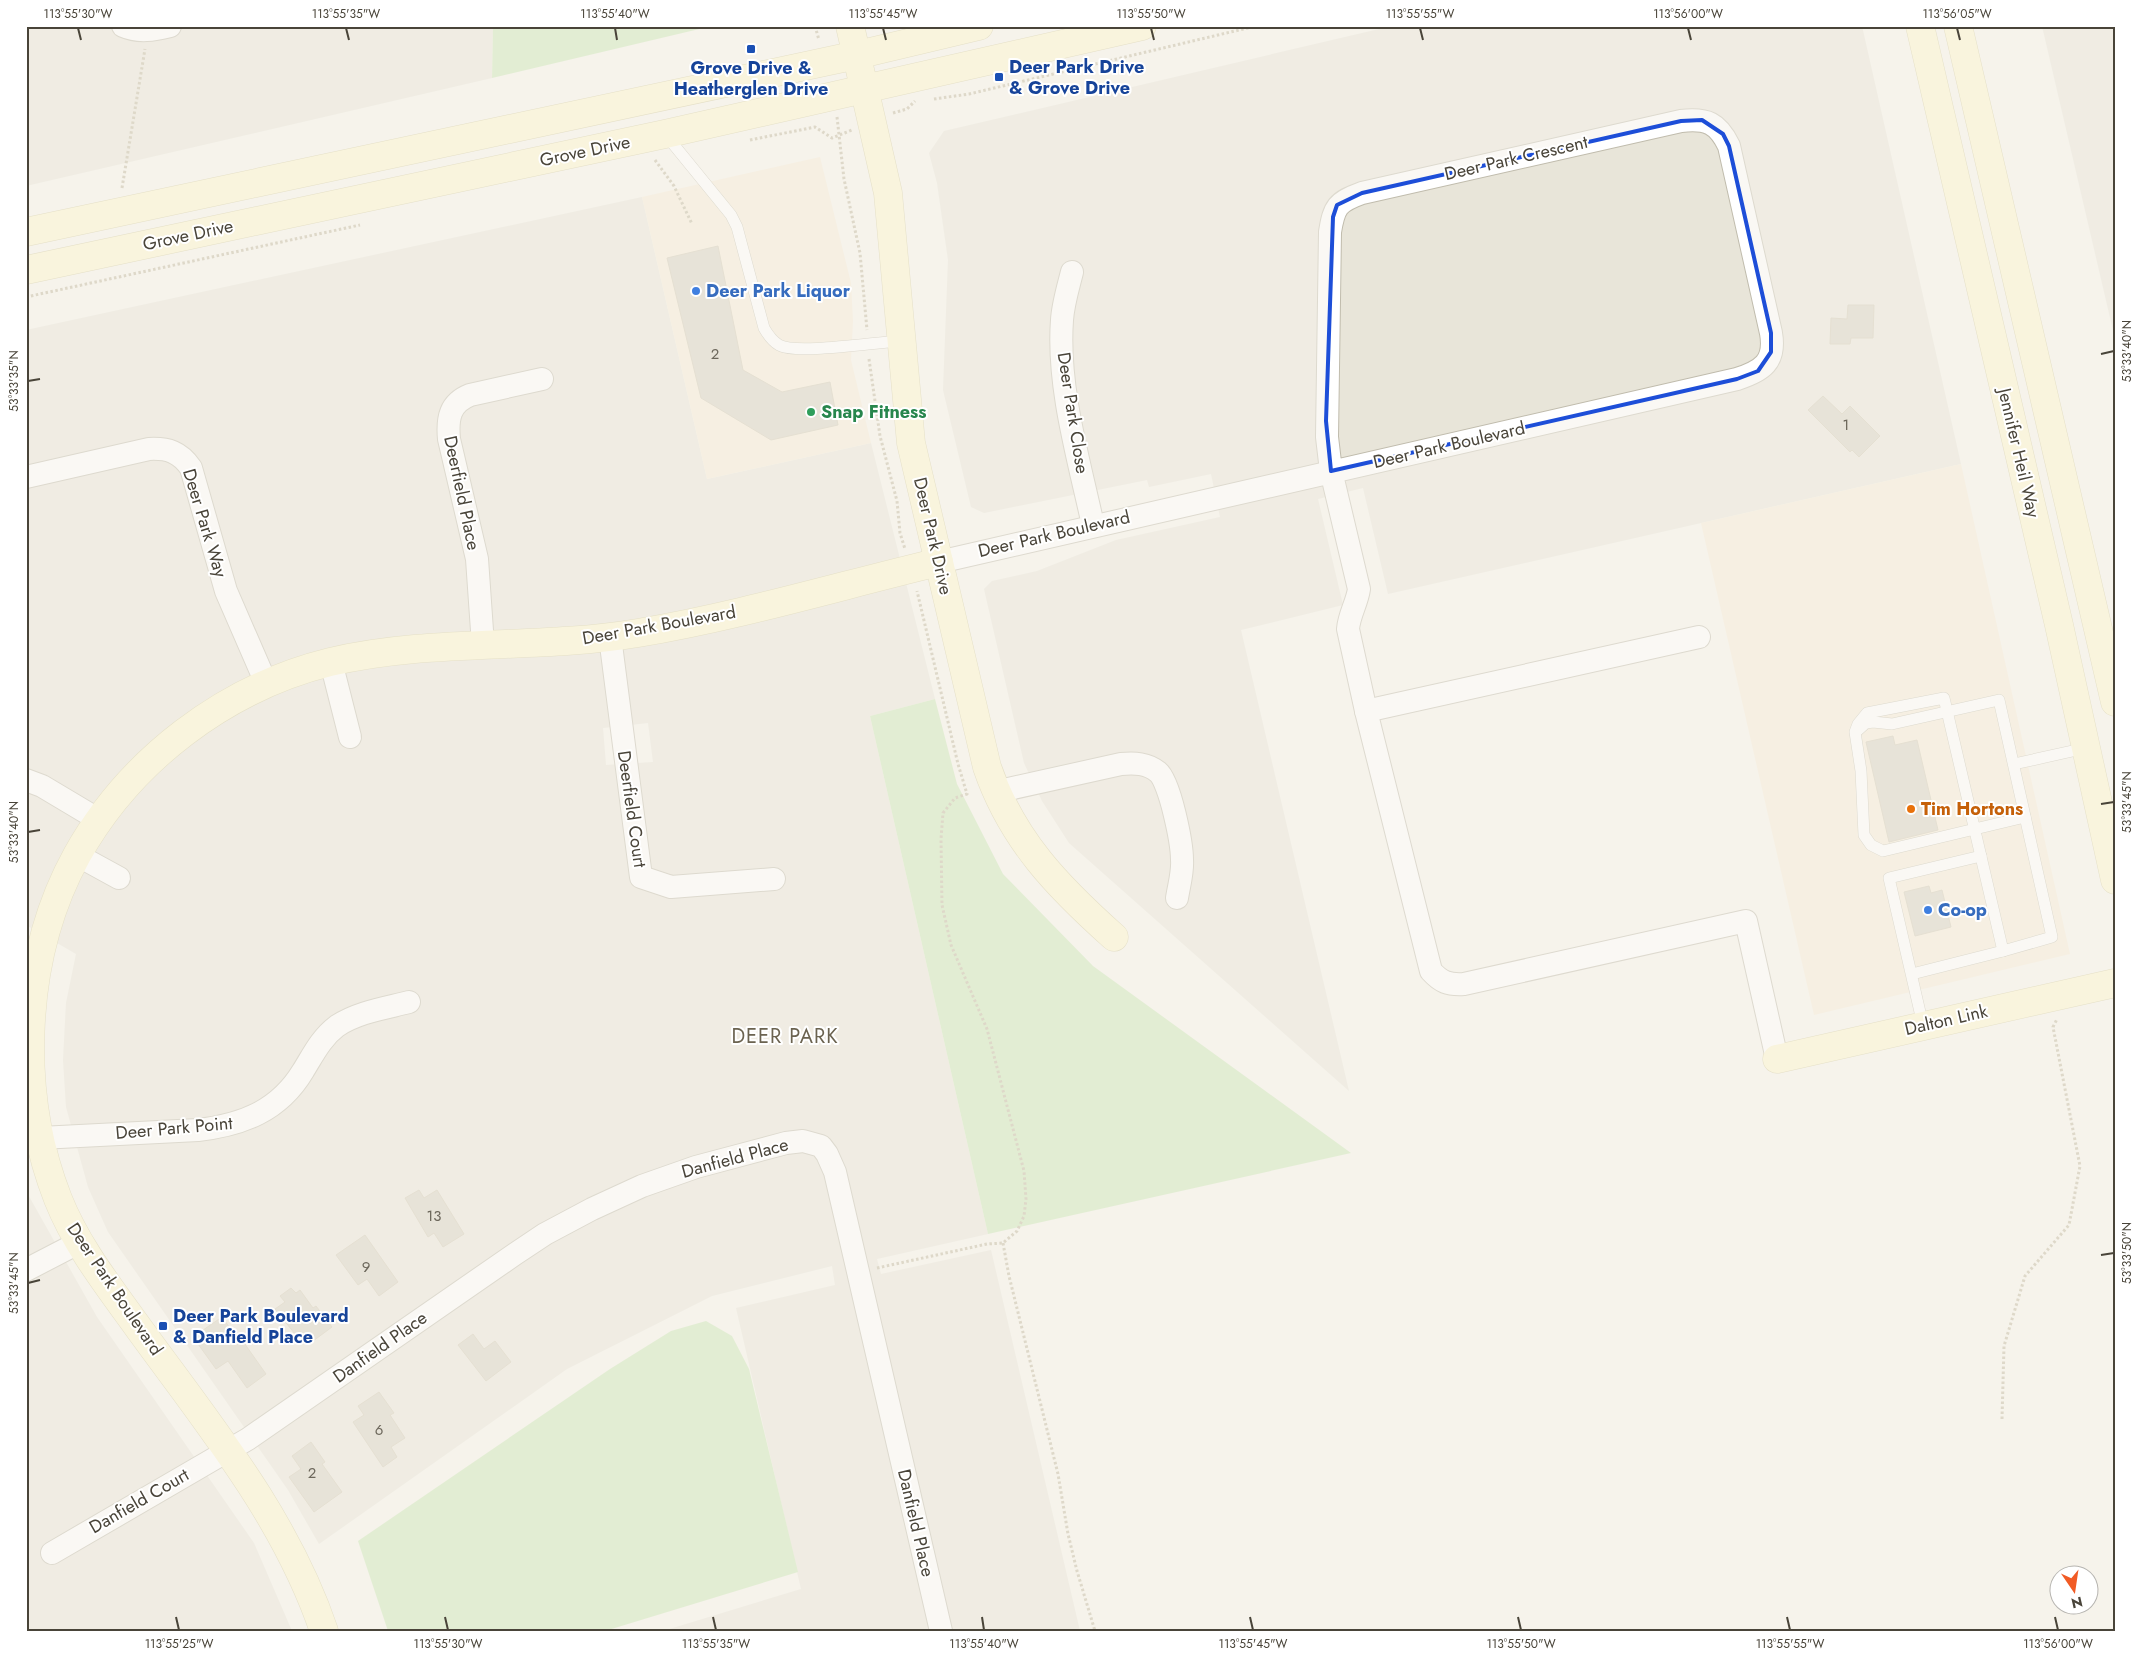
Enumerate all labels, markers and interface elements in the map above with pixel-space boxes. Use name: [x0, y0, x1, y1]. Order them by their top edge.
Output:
text: 113°55'30"W: [44, 5, 113, 23]
text: 113°55'35"W: [312, 5, 380, 23]
text: 113°55'40"W: [580, 5, 650, 23]
text: 113°55'45"W: [849, 5, 918, 23]
text: 113°55'50"W: [1116, 5, 1186, 23]
text: 113°55'55"W: [1386, 5, 1454, 23]
text: 113°56'00"W: [1653, 5, 1723, 23]
text: 113°56'05"W: [1922, 5, 1992, 23]
marker: Grove Drive & Heatherglen Drive: [745, 43, 757, 55]
place label: Deer Park Drive & Grove Drive: [1009, 54, 1144, 101]
place label: Grove Drive & Heatherglen Drive: [674, 55, 828, 102]
marker: Deer Park Drive & Grove Drive: [993, 71, 1005, 83]
street label: Grove Drive: [537, 129, 633, 173]
street label: Deer Park Crescent: [1442, 129, 1591, 187]
street label: Grove Drive: [140, 213, 236, 257]
place label: Deer Park Liquor: [706, 278, 851, 304]
marker: Deer Park Liquor: [690, 285, 702, 297]
text: 53°33'40"N: [2118, 320, 2136, 382]
house number: 2: [711, 343, 719, 365]
text: 53°33'35"N: [5, 350, 23, 412]
street label: Deer Park Close: [1051, 350, 1095, 476]
street label: Jennifer Heil Way: [1991, 384, 2047, 520]
place label: Snap Fitness: [821, 399, 927, 425]
marker: Snap Fitness: [805, 406, 817, 418]
house number: 1: [1843, 414, 1849, 436]
street label: Deer Park Boulevard: [1370, 415, 1528, 475]
street label: Deerfield Place: [437, 433, 487, 553]
street label: Deer Park Way: [176, 465, 234, 581]
street label: Deer Park Drive: [907, 475, 959, 597]
street label: Deer Park Boulevard: [975, 504, 1133, 564]
street label: Deer Park Boulevard: [580, 599, 738, 651]
street label: Deerfield Court: [611, 749, 653, 870]
text: 53°33'45"N: [2118, 771, 2136, 833]
place label: Tim Hortons: [1921, 796, 2023, 822]
text: 53°33'40"N: [5, 801, 23, 863]
marker: Tim Hortons: [1905, 803, 1917, 815]
place label: Co-op: [1938, 897, 1987, 923]
marker: Co-op: [1922, 904, 1934, 916]
street label: Dalton Link: [1902, 998, 1990, 1042]
district label: DEER PARK: [731, 1022, 839, 1051]
street label: Deer Park Point: [114, 1110, 234, 1146]
street label: Danfield Place: [679, 1131, 791, 1185]
house number: 13: [427, 1205, 441, 1227]
street label: Deer Park Boulevard: [61, 1217, 169, 1361]
text: 53°33'50"N: [2118, 1222, 2136, 1284]
text: 53°33'45"N: [5, 1252, 23, 1314]
house number: 9: [362, 1256, 370, 1278]
place label: Deer Park Boulevard & Danfield Place: [173, 1303, 349, 1350]
street label: Danfield Place: [328, 1305, 432, 1389]
marker: Deer Park Boulevard & Danfield Place: [157, 1320, 169, 1332]
house number: 6: [375, 1419, 383, 1441]
street label: Danfield Court: [84, 1462, 194, 1540]
house number: 2: [308, 1462, 316, 1484]
street label: Danfield Place: [891, 1467, 941, 1579]
north arrow: [2048, 1564, 2098, 1614]
text: N: [2069, 1592, 2085, 1614]
text: 113°55'25"W: [145, 1635, 213, 1653]
text: 113°55'30"W: [414, 1635, 483, 1653]
text: 113°55'35"W: [682, 1635, 750, 1653]
text: 113°55'40"W: [949, 1635, 1019, 1653]
text: 113°55'45"W: [1219, 1635, 1288, 1653]
text: 113°55'50"W: [1486, 1635, 1556, 1653]
text: 113°55'55"W: [1756, 1635, 1824, 1653]
text: 113°56'00"W: [2023, 1635, 2093, 1653]

